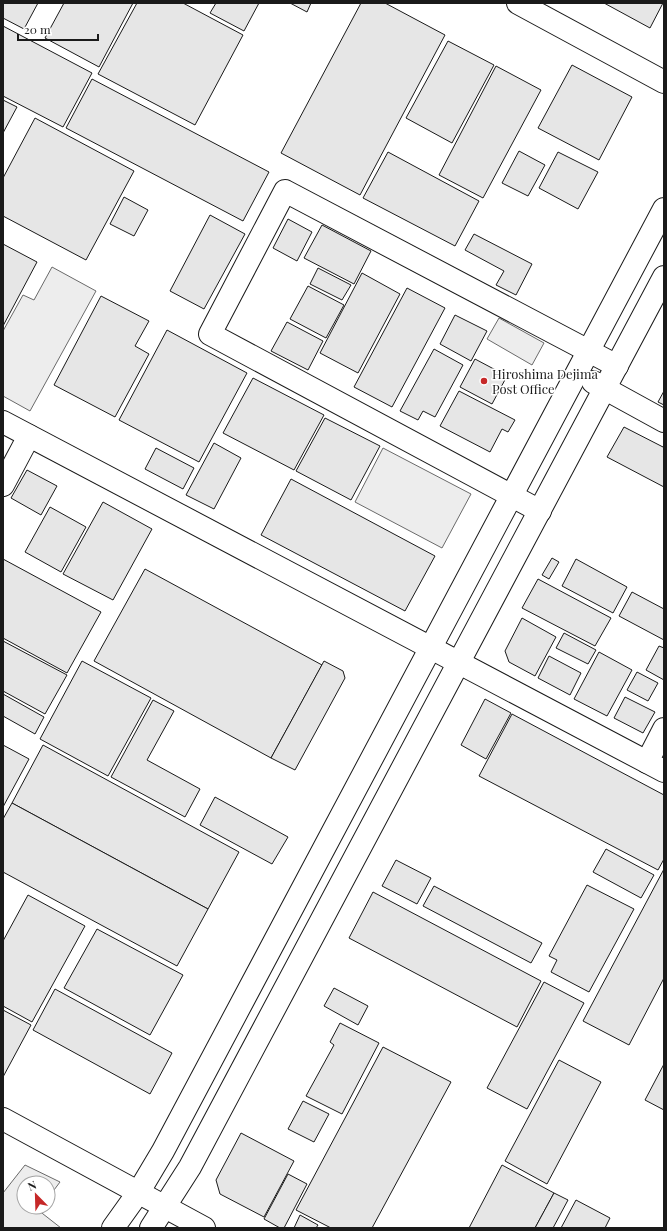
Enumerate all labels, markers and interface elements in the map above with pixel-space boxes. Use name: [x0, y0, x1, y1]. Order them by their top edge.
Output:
scale bar: [18, 16, 98, 42]
text: 20 m: [24, 21, 51, 37]
place label: Hiroshima Dejima Post Office: [492, 365, 598, 397]
marker: Hiroshima Dejima Post Office: [479, 376, 489, 386]
north arrow: [16, 1175, 56, 1215]
text: N: [25, 1177, 39, 1194]

